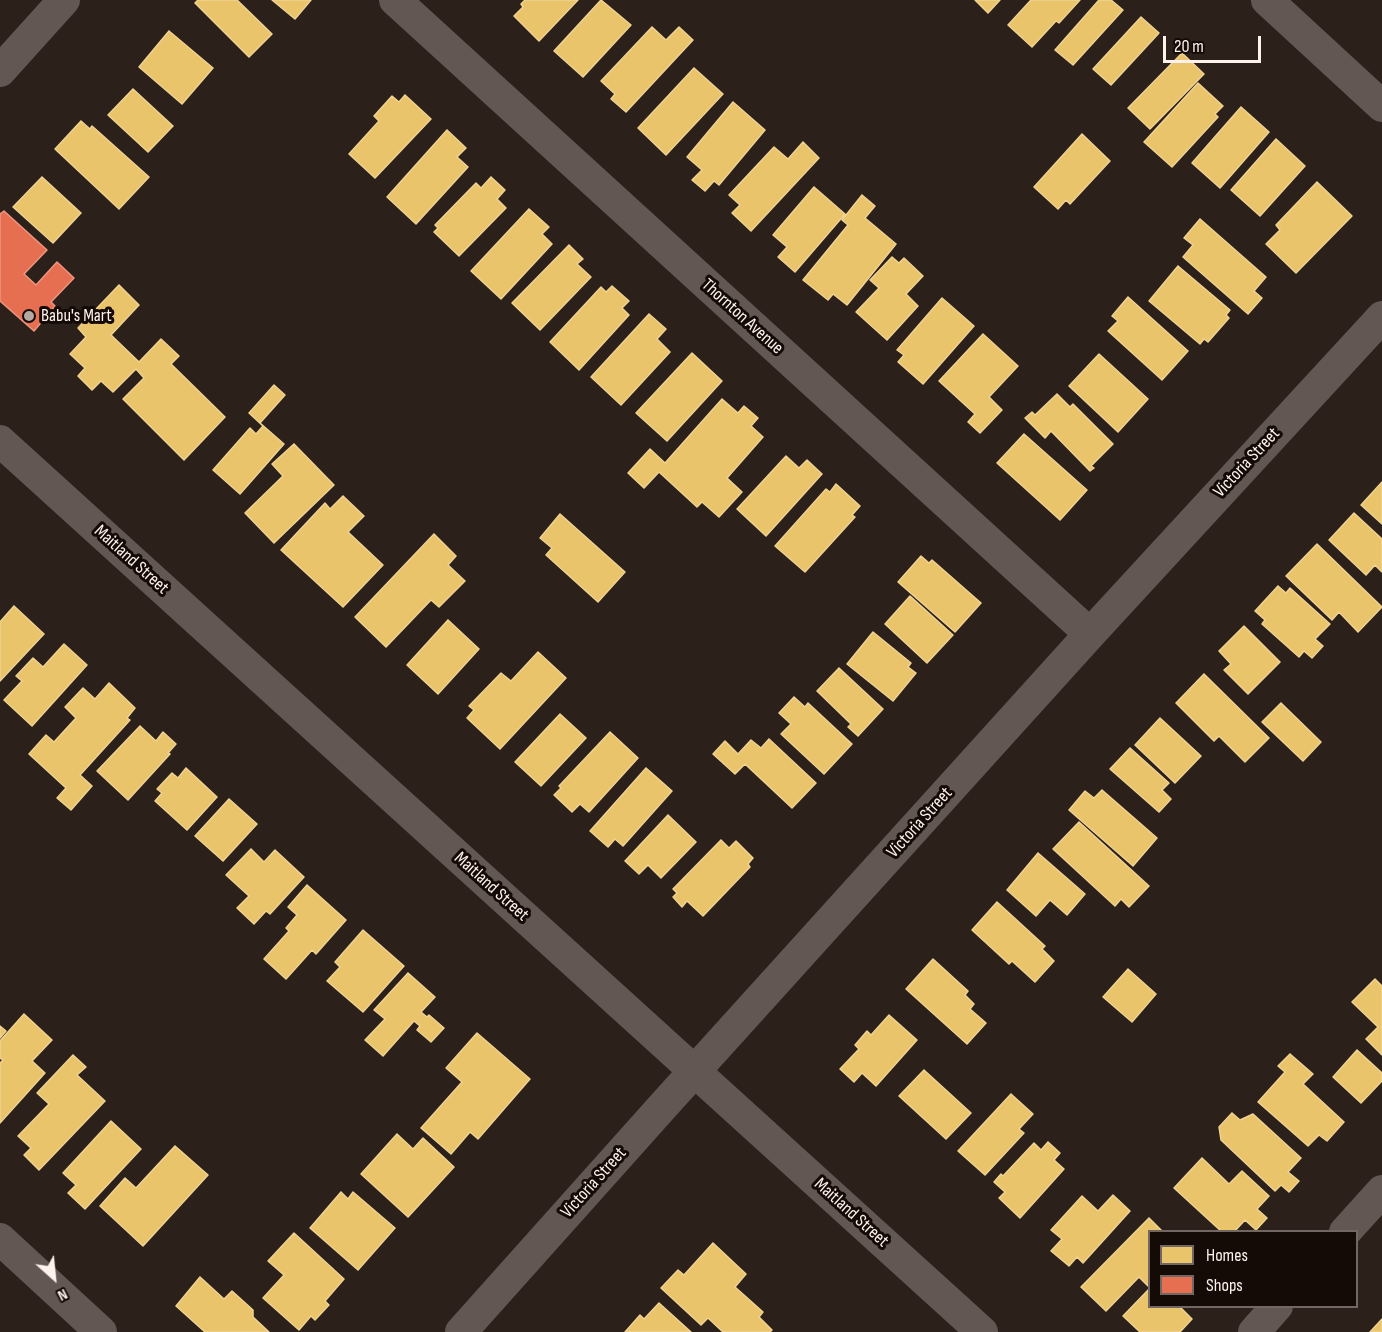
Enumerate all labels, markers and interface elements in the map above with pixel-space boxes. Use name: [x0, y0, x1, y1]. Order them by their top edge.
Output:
scale bar: [1166, 24, 1264, 62]
text: 20 m: [1174, 36, 1204, 57]
street label: Thornton Avenue: [697, 275, 787, 359]
place label: Babu's Mart: [41, 305, 112, 327]
marker: Babu's Mart: [22, 309, 36, 323]
street label: Victoria Street: [1209, 424, 1285, 502]
street label: Maitland Street: [89, 521, 173, 599]
street label: Victoria Street: [883, 783, 957, 863]
street label: Maitland Street: [449, 848, 533, 926]
street label: Victoria Street: [557, 1143, 631, 1223]
street label: Maitland Street: [809, 1174, 893, 1252]
legend: [1148, 1230, 1358, 1308]
text: Homes: [1206, 1245, 1248, 1266]
north arrow: [24, 1248, 84, 1308]
text: Shops: [1206, 1275, 1243, 1296]
text: N: [54, 1284, 71, 1305]

